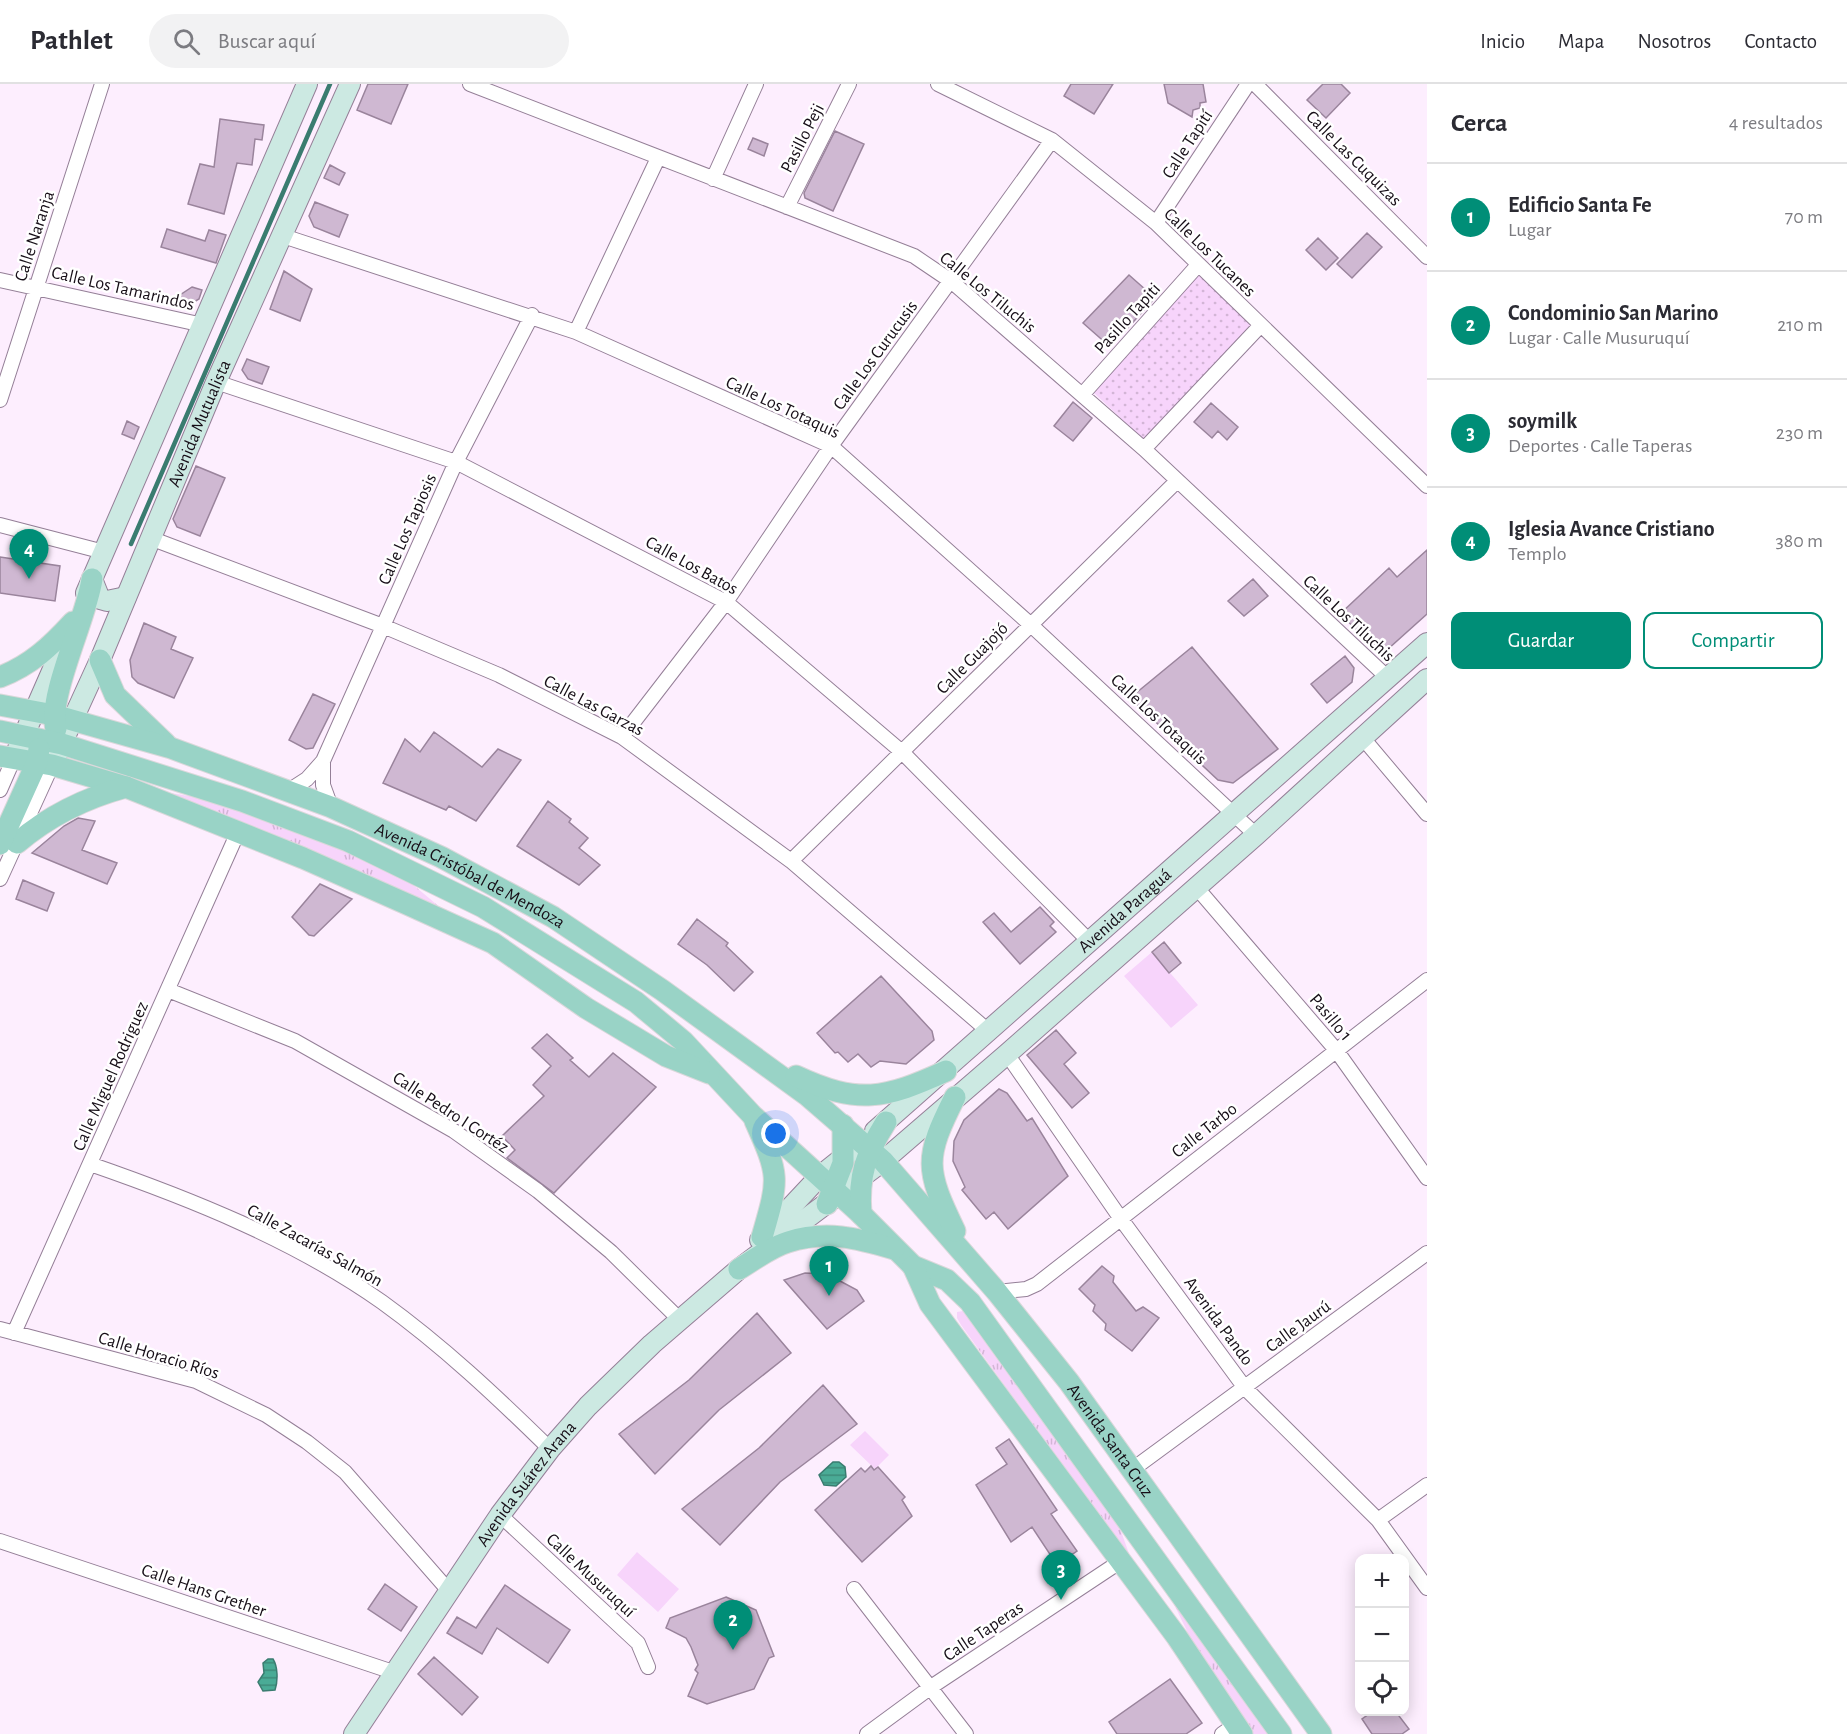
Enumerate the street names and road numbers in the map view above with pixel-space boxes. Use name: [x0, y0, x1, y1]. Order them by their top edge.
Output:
street label: Pasillo Peji: [778, 101, 828, 176]
street label: Calle Tapití: [1159, 107, 1217, 182]
street label: Calle Las Cuquizas: [1302, 108, 1404, 210]
street label: Calle Naranja: [12, 189, 58, 284]
street label: Calle Los Tucanes: [1160, 205, 1258, 301]
street label: Calle Los Tiluchis: [936, 249, 1039, 337]
street label: Calle Los Tamarindos: [50, 264, 196, 314]
street label: Pasillo Tapiti: [1091, 280, 1164, 358]
street label: Calle Los Curucusis: [830, 298, 921, 414]
street label: Avenida Mutualista: [165, 357, 235, 490]
street label: Calle Los Totaquis: [723, 374, 842, 442]
street label: Calle Los Tapiosis: [375, 471, 440, 588]
street label: Calle Los Batos: [642, 533, 741, 599]
street label: Calle Los Tiluchis: [1299, 572, 1397, 665]
street label: Calle Guajojó: [933, 619, 1012, 698]
street label: Calle Los Totaquis: [1107, 671, 1210, 768]
street label: Calle Las Garzas: [541, 672, 646, 740]
street label: Avenida Cristóbal de Mendoza: [372, 820, 568, 932]
street label: Avenida Paraguá: [1075, 866, 1175, 957]
street label: Pasillo 1: [1306, 991, 1355, 1045]
street label: Calle Miguel Rodriguez: [70, 999, 152, 1154]
street label: Calle Pedro I Cortéz: [389, 1069, 512, 1157]
street label: Calle Tarbo: [1169, 1100, 1241, 1162]
street label: Calle Zacarías Salmón: [244, 1201, 385, 1291]
street label: Avenida Pando: [1180, 1274, 1256, 1369]
street label: Calle Jaurú: [1263, 1297, 1334, 1356]
street label: Calle Horacio Ríos: [96, 1329, 221, 1383]
street label: Avenida Santa Cruz: [1063, 1381, 1156, 1500]
street label: Avenida Suárez Arana: [474, 1418, 580, 1550]
street label: Calle Musuruquí: [542, 1530, 639, 1622]
street label: Calle Hans Grether: [139, 1561, 269, 1621]
street label: Calle Taperas: [940, 1599, 1027, 1665]

